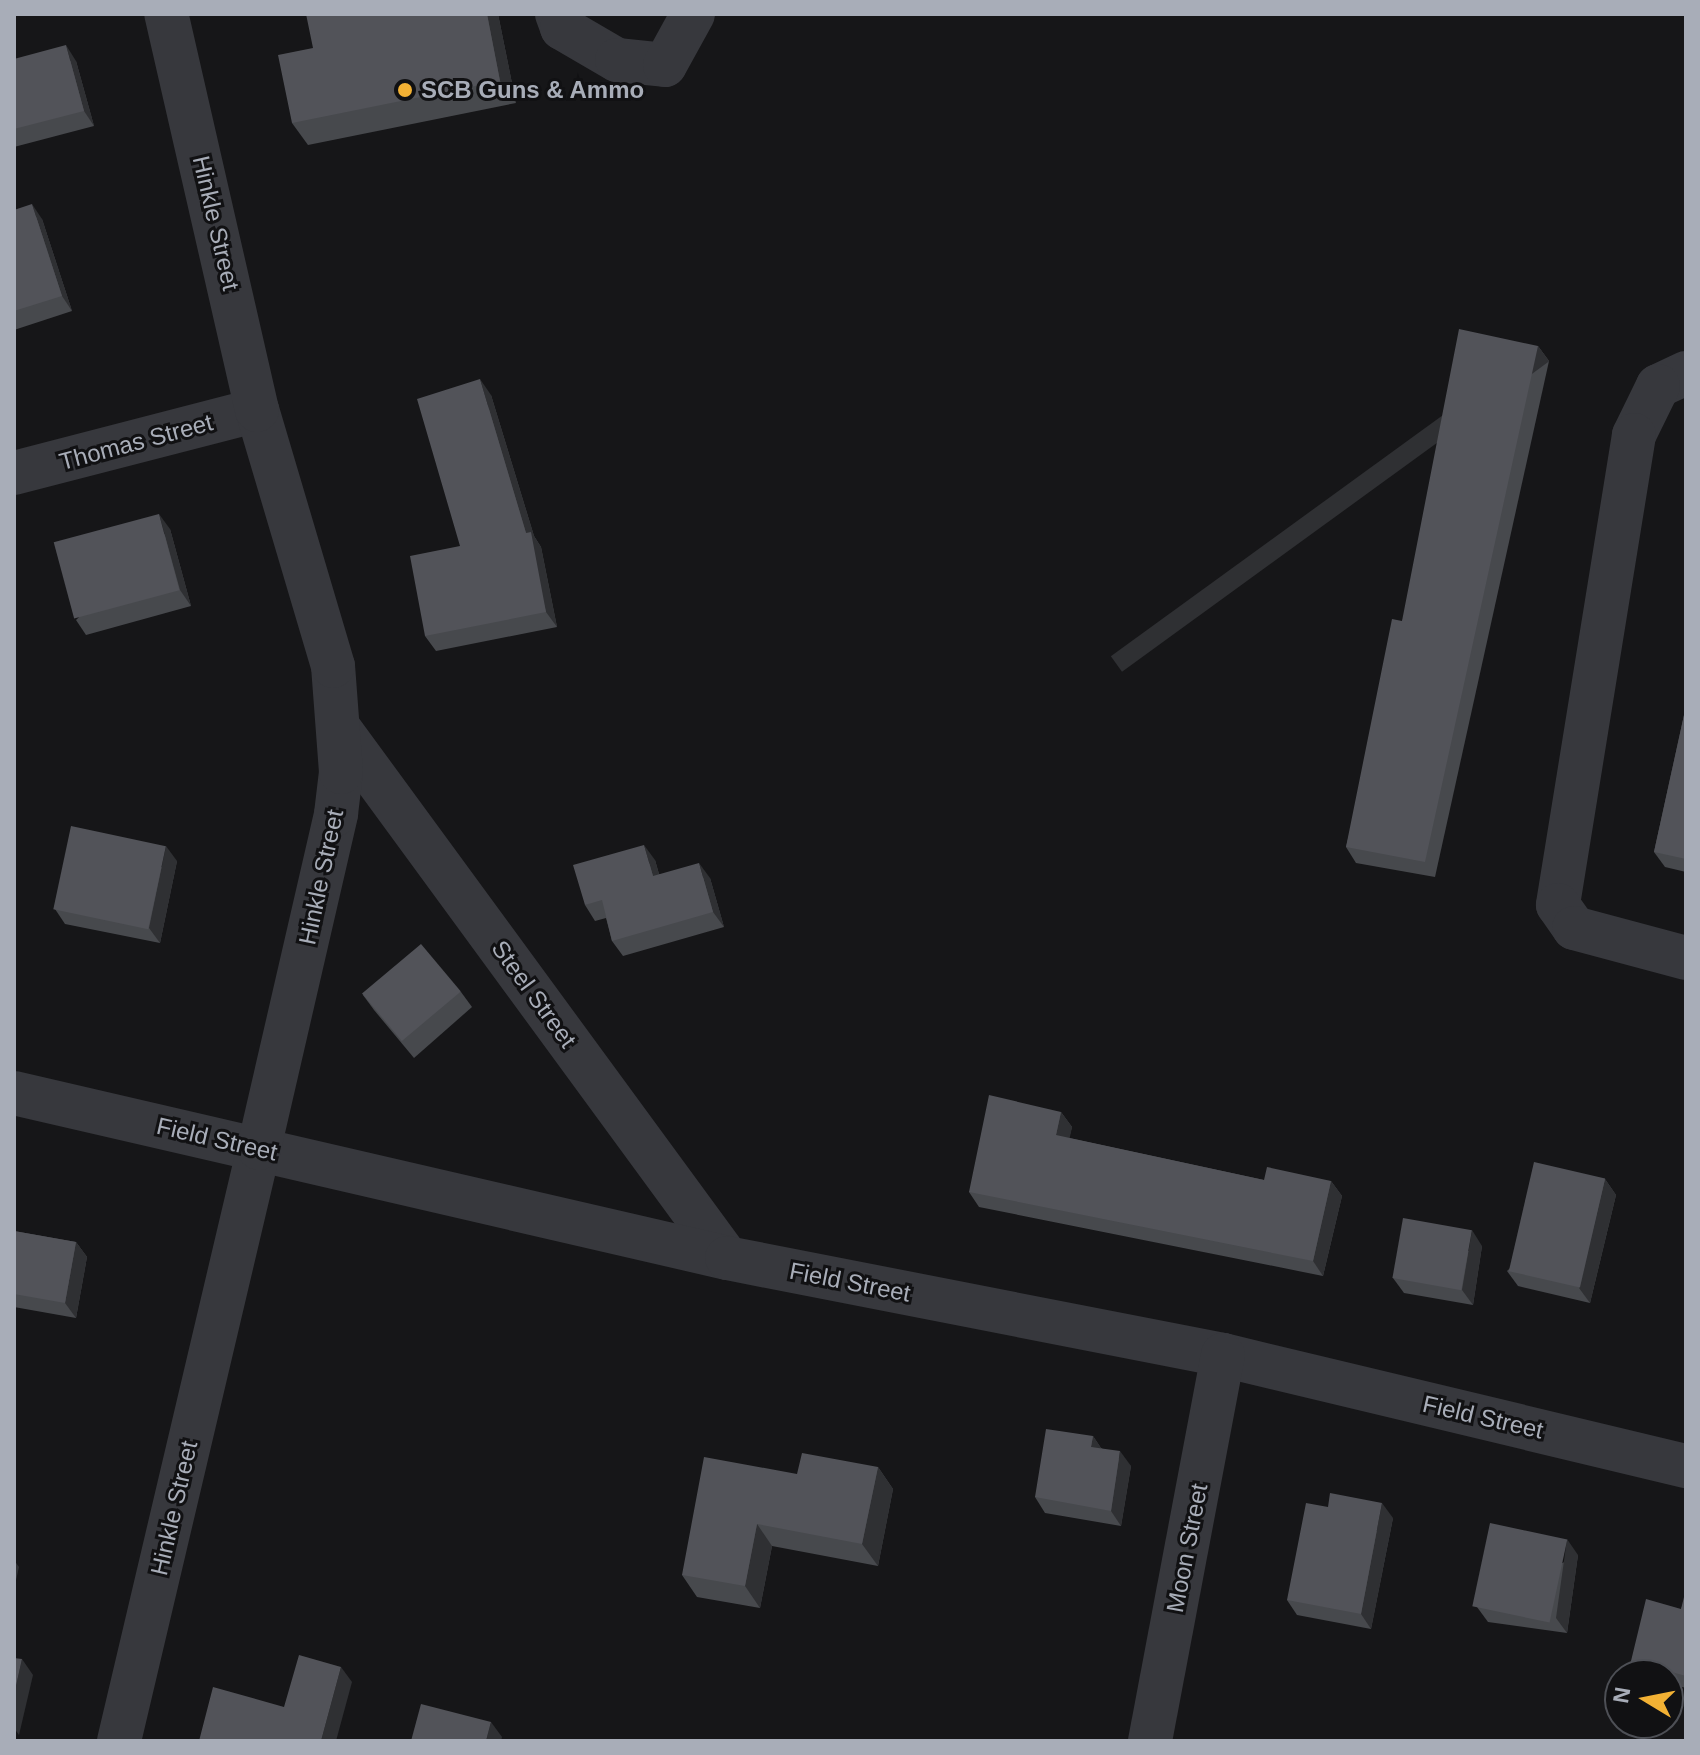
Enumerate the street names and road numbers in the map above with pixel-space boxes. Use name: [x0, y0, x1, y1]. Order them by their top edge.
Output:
street label: Hinkle Street: [187, 153, 245, 293]
street label: Thomas Street: [56, 408, 216, 476]
street label: Hinkle Street: [293, 807, 349, 947]
street label: Steel Street: [485, 935, 583, 1053]
street label: Field Street: [154, 1111, 280, 1167]
street label: Field Street: [787, 1256, 913, 1308]
street label: Field Street: [1420, 1389, 1546, 1445]
street label: Hinkle Street: [145, 1438, 203, 1578]
street label: Moon Street: [1160, 1481, 1214, 1615]

